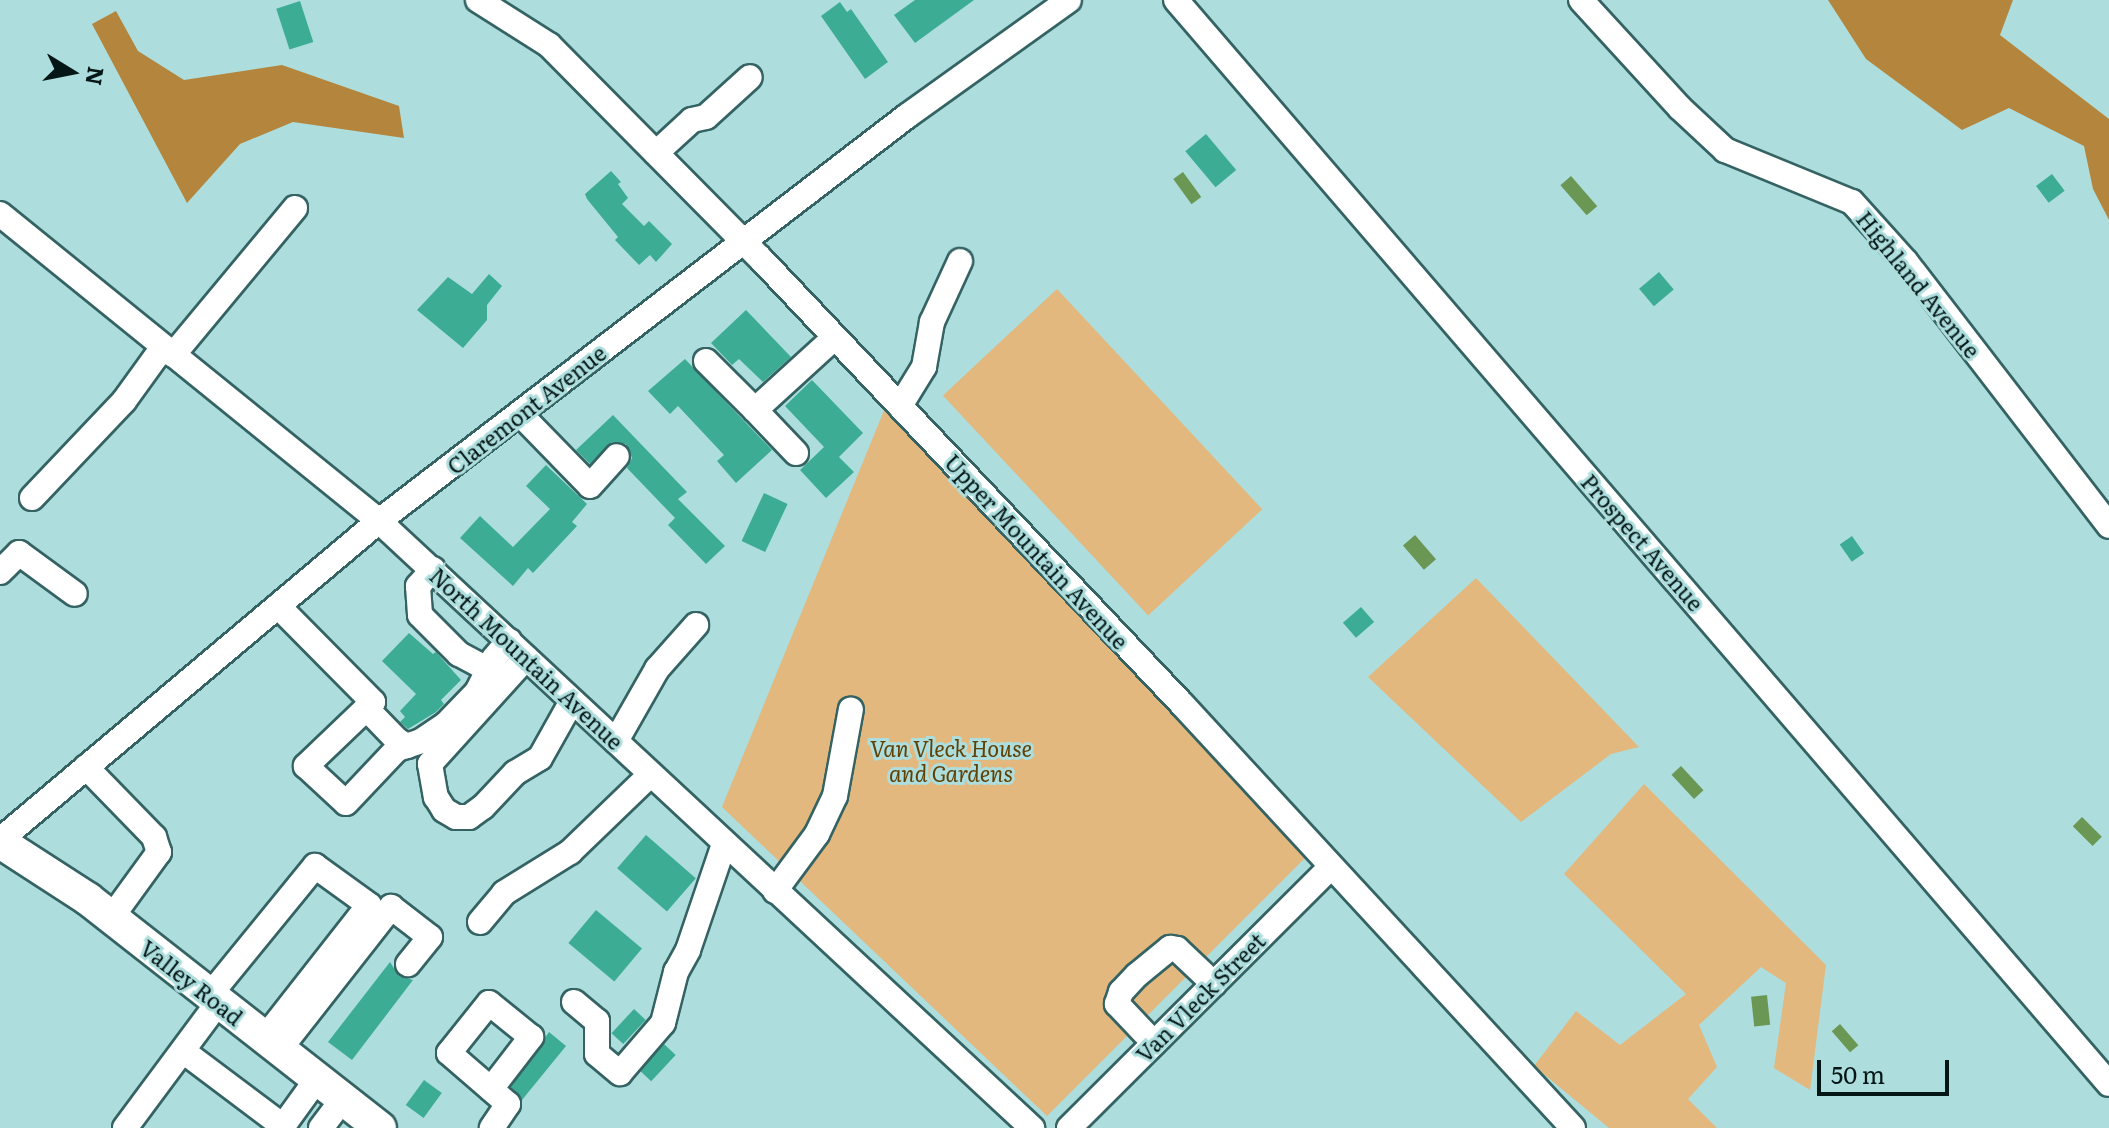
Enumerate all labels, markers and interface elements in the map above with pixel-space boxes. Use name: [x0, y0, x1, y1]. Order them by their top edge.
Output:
north arrow: [32, 32, 112, 112]
text: N: [78, 64, 114, 88]
street label: Highland Avenue: [1852, 205, 1986, 363]
street label: Claremont Avenue: [441, 339, 611, 479]
street label: Upper Mountain Avenue: [940, 448, 1134, 654]
street label: Prospect Avenue: [1576, 468, 1710, 616]
street label: North Mountain Avenue: [425, 562, 629, 754]
park label: Van Vleck House and Gardens: [870, 734, 1032, 786]
street label: Van Vleck Street: [1130, 927, 1270, 1067]
street label: Valley Road: [136, 934, 248, 1030]
scale bar: [1821, 1044, 1953, 1094]
text: 50 m: [1831, 1056, 1885, 1091]

